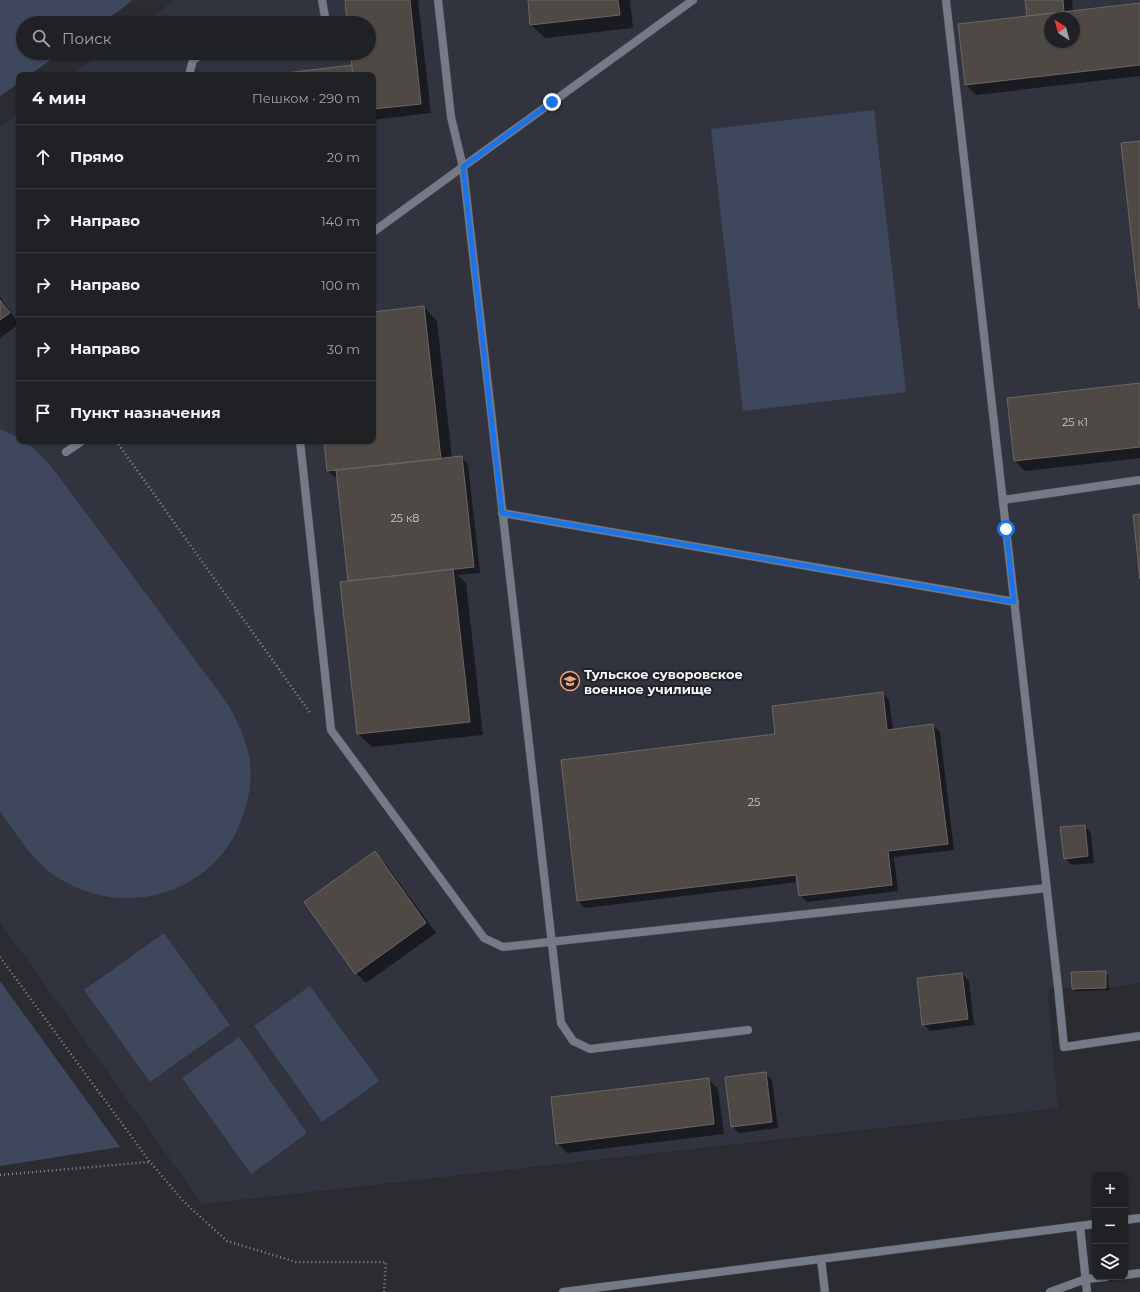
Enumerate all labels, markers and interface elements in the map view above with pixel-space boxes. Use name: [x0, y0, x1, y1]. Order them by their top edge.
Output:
north arrow: [1044, 12, 1080, 48]
search box: [16, 16, 376, 60]
icon: search: [30, 27, 52, 49]
text: Поиск: [62, 29, 111, 48]
text: 4 мин: [32, 88, 86, 108]
text: Пешком · 290 m: [252, 90, 360, 106]
route end: [543, 93, 561, 111]
icon: ahead: [32, 146, 54, 168]
text: Прямо: [70, 147, 124, 166]
text: 20 m: [327, 149, 360, 165]
icon: right: [32, 210, 54, 232]
text: Направо: [70, 211, 140, 230]
text: 140 m: [321, 213, 360, 229]
icon: right: [32, 274, 54, 296]
text: Направо: [70, 275, 140, 294]
text: 100 m: [321, 277, 360, 293]
icon: right: [32, 338, 54, 360]
text: Направо: [70, 339, 140, 358]
text: 30 m: [327, 341, 360, 357]
icon: arrive: [32, 402, 54, 424]
text: Пункт назначения: [70, 403, 221, 422]
house number: 25 к1: [1062, 415, 1088, 429]
house number: 25 к8: [391, 511, 419, 525]
route start: [997, 520, 1015, 538]
place label: Тульское суворовское военное училище: [584, 666, 743, 697]
school or university icon: Тульское суворовское военное училище: [559, 670, 581, 692]
house number: 25: [748, 795, 760, 809]
map controls: [1092, 1172, 1128, 1280]
button: +: [1092, 1172, 1128, 1208]
button: −: [1092, 1208, 1128, 1244]
button: layers: [1092, 1244, 1128, 1280]

